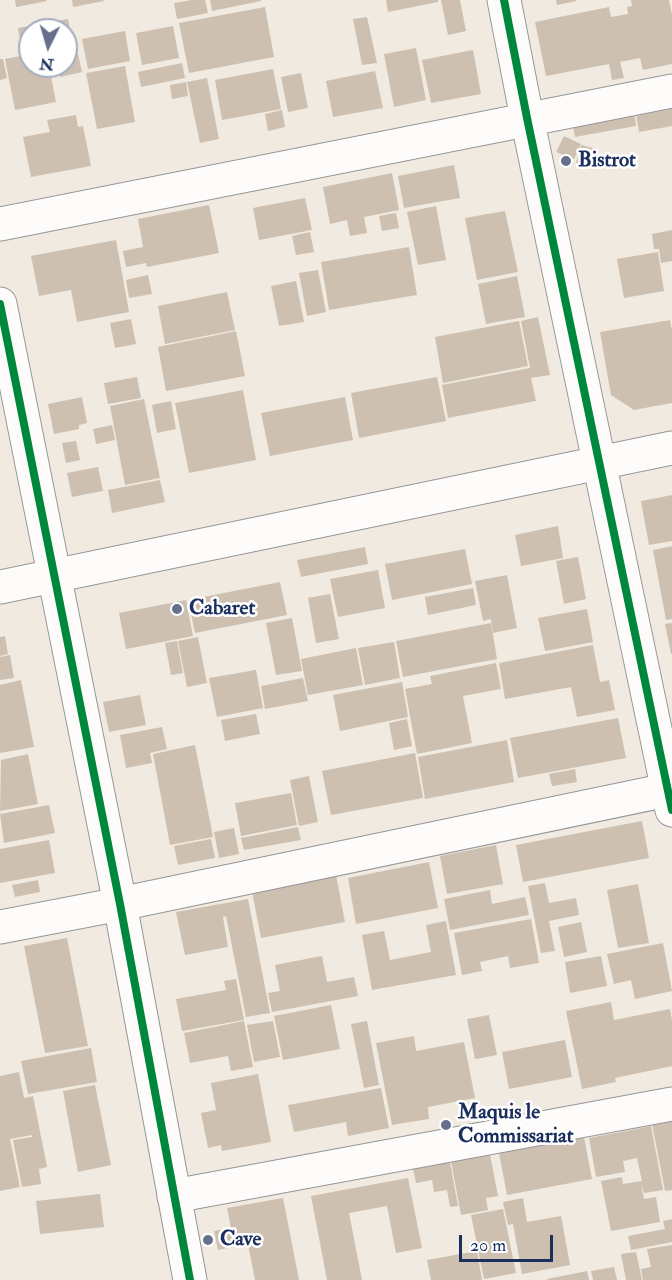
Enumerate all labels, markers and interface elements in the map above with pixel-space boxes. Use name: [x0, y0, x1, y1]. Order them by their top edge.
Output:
north arrow: [18, 18, 78, 78]
text: N: [39, 53, 55, 75]
place label: Bistrot: [578, 148, 636, 174]
marker: Bistrot: [559, 154, 573, 168]
place label: Cabaret: [189, 596, 255, 622]
marker: Cabaret: [170, 602, 184, 616]
place label: Maquis le Commissariat: [458, 1100, 574, 1150]
marker: Maquis le Commissariat: [439, 1118, 453, 1132]
scale bar: [462, 1223, 556, 1261]
place label: Cave: [220, 1227, 261, 1253]
marker: Cave: [201, 1233, 215, 1247]
text: 20 m: [470, 1234, 506, 1257]

